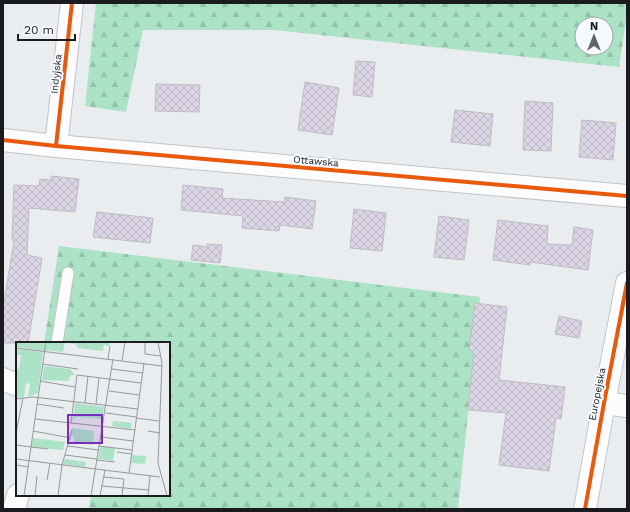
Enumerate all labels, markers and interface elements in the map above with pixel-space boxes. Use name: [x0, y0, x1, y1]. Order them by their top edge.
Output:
scale bar: [18, 16, 75, 42]
north arrow: [574, 16, 614, 56]
text: N: [590, 20, 598, 33]
text: 20 m: [24, 23, 54, 37]
street label: Indyjska: [48, 53, 64, 94]
street label: Ottawska: [293, 154, 339, 168]
inset map: [16, 342, 170, 496]
street label: Europejska: [586, 366, 608, 421]

